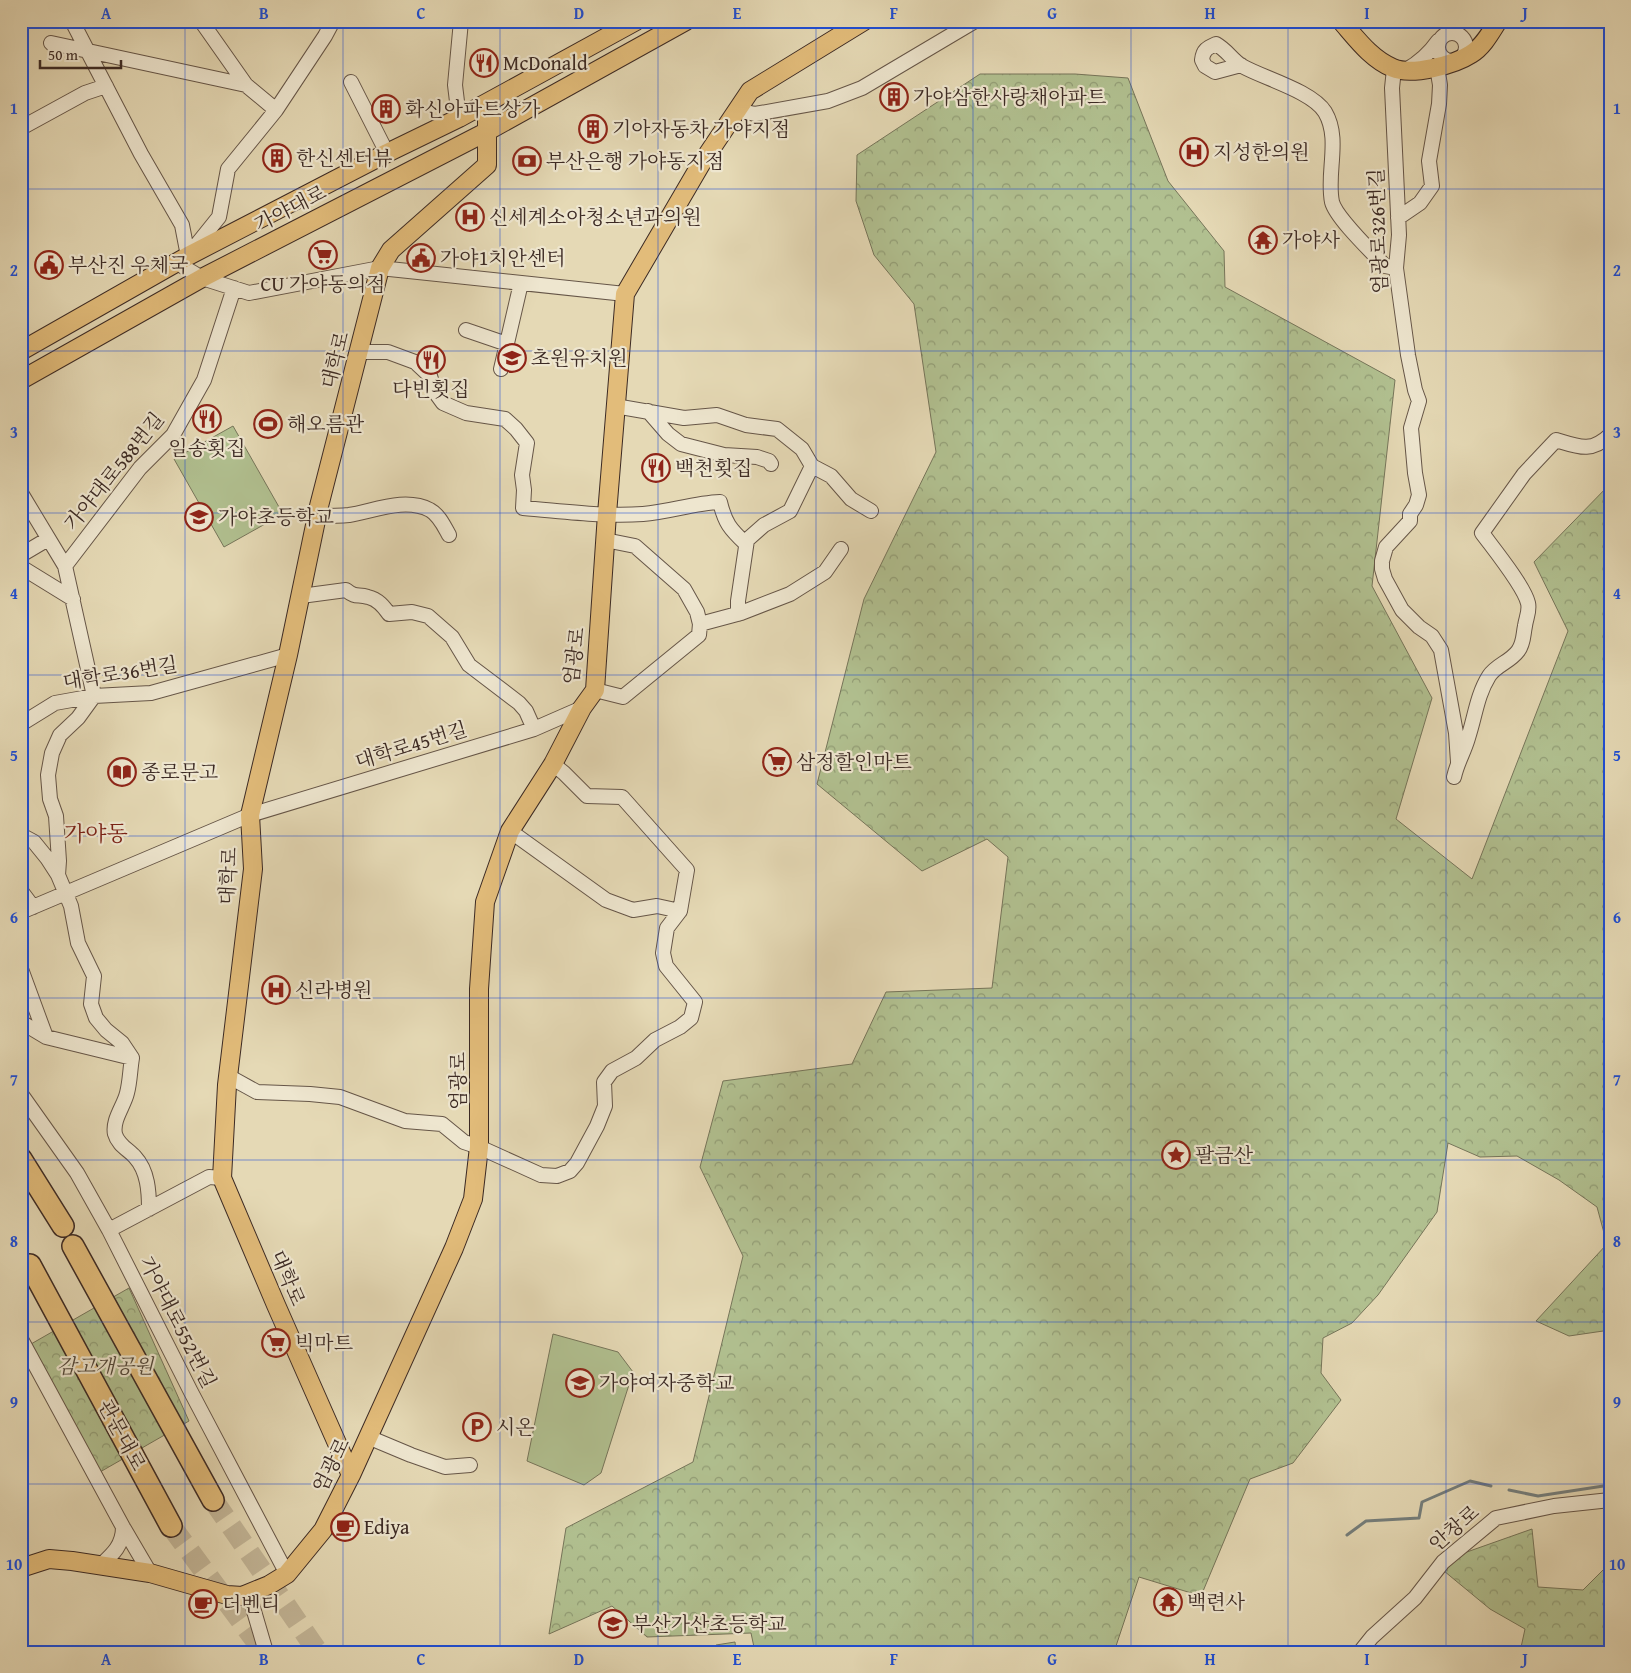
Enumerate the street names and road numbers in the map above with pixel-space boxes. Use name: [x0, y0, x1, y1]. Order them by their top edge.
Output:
street label: 엄광로326번길: [1361, 168, 1394, 294]
street label: 가야대로: [249, 177, 331, 238]
street label: 대학로: [313, 328, 356, 392]
street label: 가야대로588번길: [57, 405, 170, 536]
street label: 엄광로: [556, 625, 591, 686]
street label: 대학로36번길: [60, 649, 179, 696]
street label: 대학로45번길: [351, 714, 470, 775]
street label: 대학로: [212, 846, 243, 906]
street label: 엄광로: [443, 1052, 472, 1110]
street label: 대학로: [264, 1245, 313, 1310]
street label: 가야대로552번길: [133, 1251, 224, 1393]
street label: 관문대로: [91, 1394, 153, 1476]
street label: 엄광로: [305, 1432, 356, 1497]
street label: 안창로: [1422, 1498, 1485, 1558]

